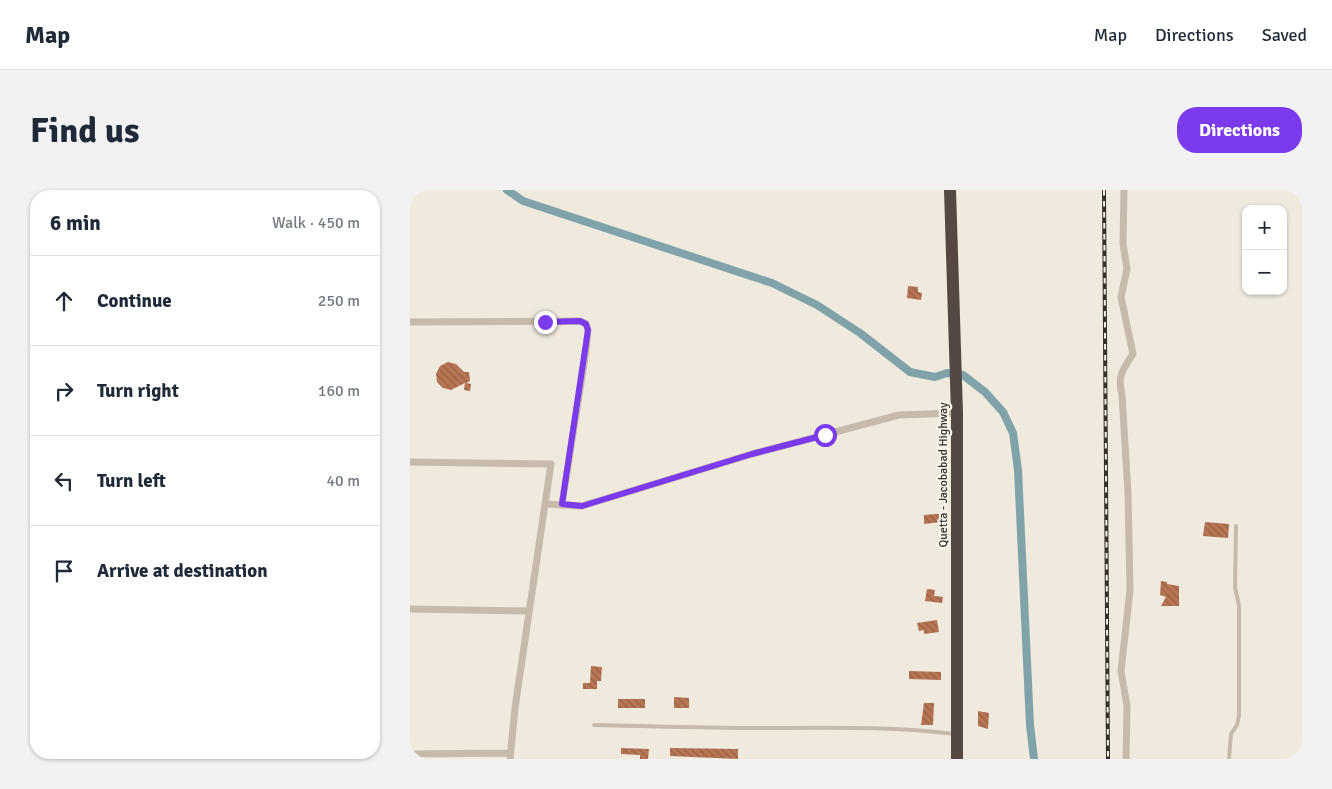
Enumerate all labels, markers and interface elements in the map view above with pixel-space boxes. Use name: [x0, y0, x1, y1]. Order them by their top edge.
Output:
text: Map: [25, 20, 70, 50]
text: Map: [1094, 24, 1127, 46]
text: Directions: [1155, 24, 1234, 46]
text: Saved: [1262, 24, 1307, 46]
button: Directions: [1177, 107, 1302, 153]
text: Find us: [30, 109, 140, 152]
map controls: [1242, 205, 1287, 295]
button: +: [1242, 205, 1287, 250]
text: 6 min: [50, 210, 101, 236]
text: Walk · 450 m: [272, 213, 360, 233]
button: −: [1242, 250, 1287, 295]
icon: ahead: [50, 287, 78, 315]
text: Continue: [97, 289, 172, 313]
text: 250 m: [318, 291, 360, 311]
route end: [534, 311, 557, 334]
icon: right: [50, 377, 78, 405]
text: Turn right: [97, 379, 179, 403]
text: 160 m: [318, 381, 360, 401]
street label: Quetta - Jacobabad Highway: [936, 402, 951, 548]
route start: [814, 424, 837, 447]
icon: left: [50, 467, 78, 495]
text: Turn left: [97, 469, 166, 493]
text: 40 m: [326, 471, 360, 491]
icon: arrive: [50, 557, 78, 585]
text: Arrive at destination: [97, 559, 268, 583]

